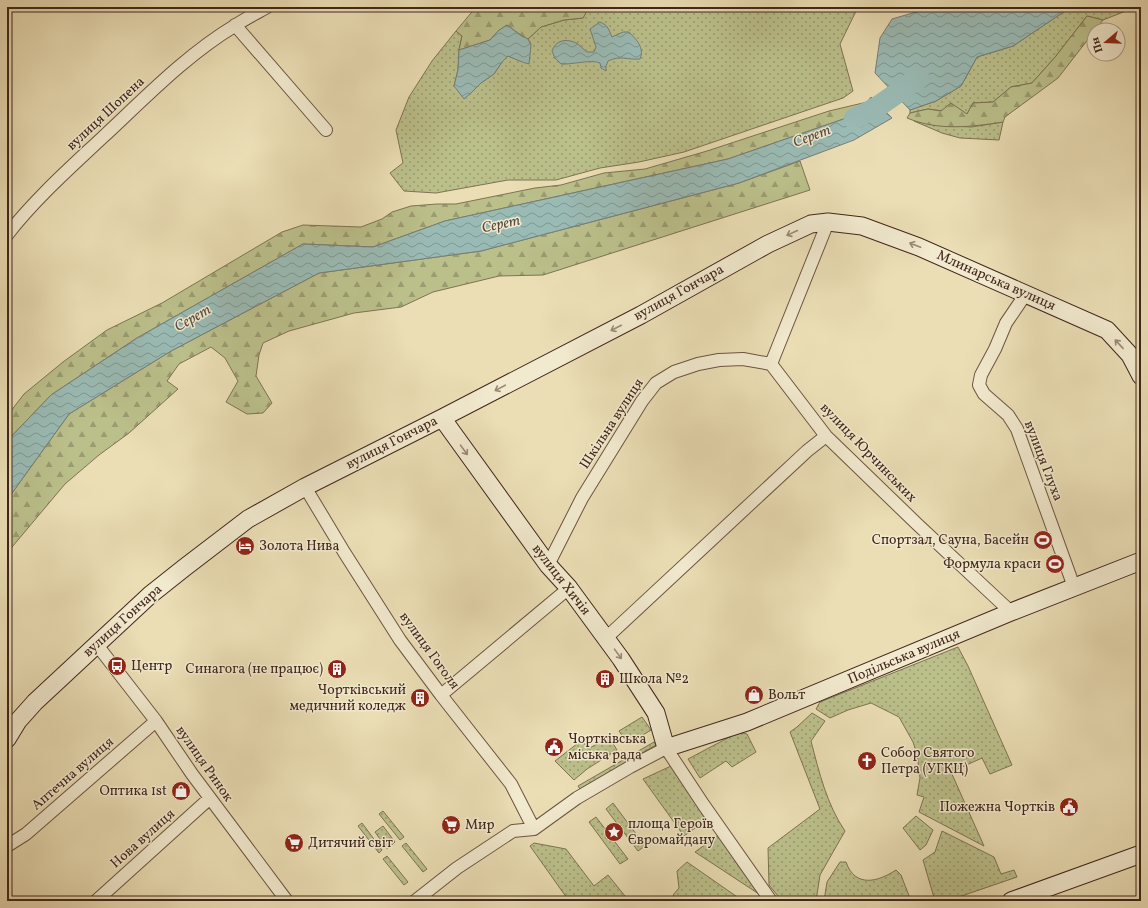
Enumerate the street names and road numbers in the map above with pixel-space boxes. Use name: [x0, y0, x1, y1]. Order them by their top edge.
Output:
street label: вулиця Шопена: [63, 73, 149, 155]
street label: Млинарська вулиця: [933, 246, 1059, 316]
street label: вулиця Гончара: [630, 260, 728, 326]
street label: Шкільна вулиця: [576, 375, 648, 473]
street label: вулиця Юрчинських: [815, 399, 921, 507]
street label: вулиця Гончара: [343, 412, 441, 474]
street label: вулиця Глуха: [1019, 418, 1067, 504]
street label: вулиця Хичія: [527, 540, 595, 620]
street label: вулиця Гончара: [79, 580, 167, 662]
street label: вулиця Гоголя: [394, 608, 464, 694]
street label: Подільська вулиця: [845, 625, 963, 689]
street label: вулиця Ринок: [171, 722, 238, 806]
street label: Аптечна вулиця: [28, 733, 118, 815]
street label: Нова вулиця: [107, 805, 179, 873]

